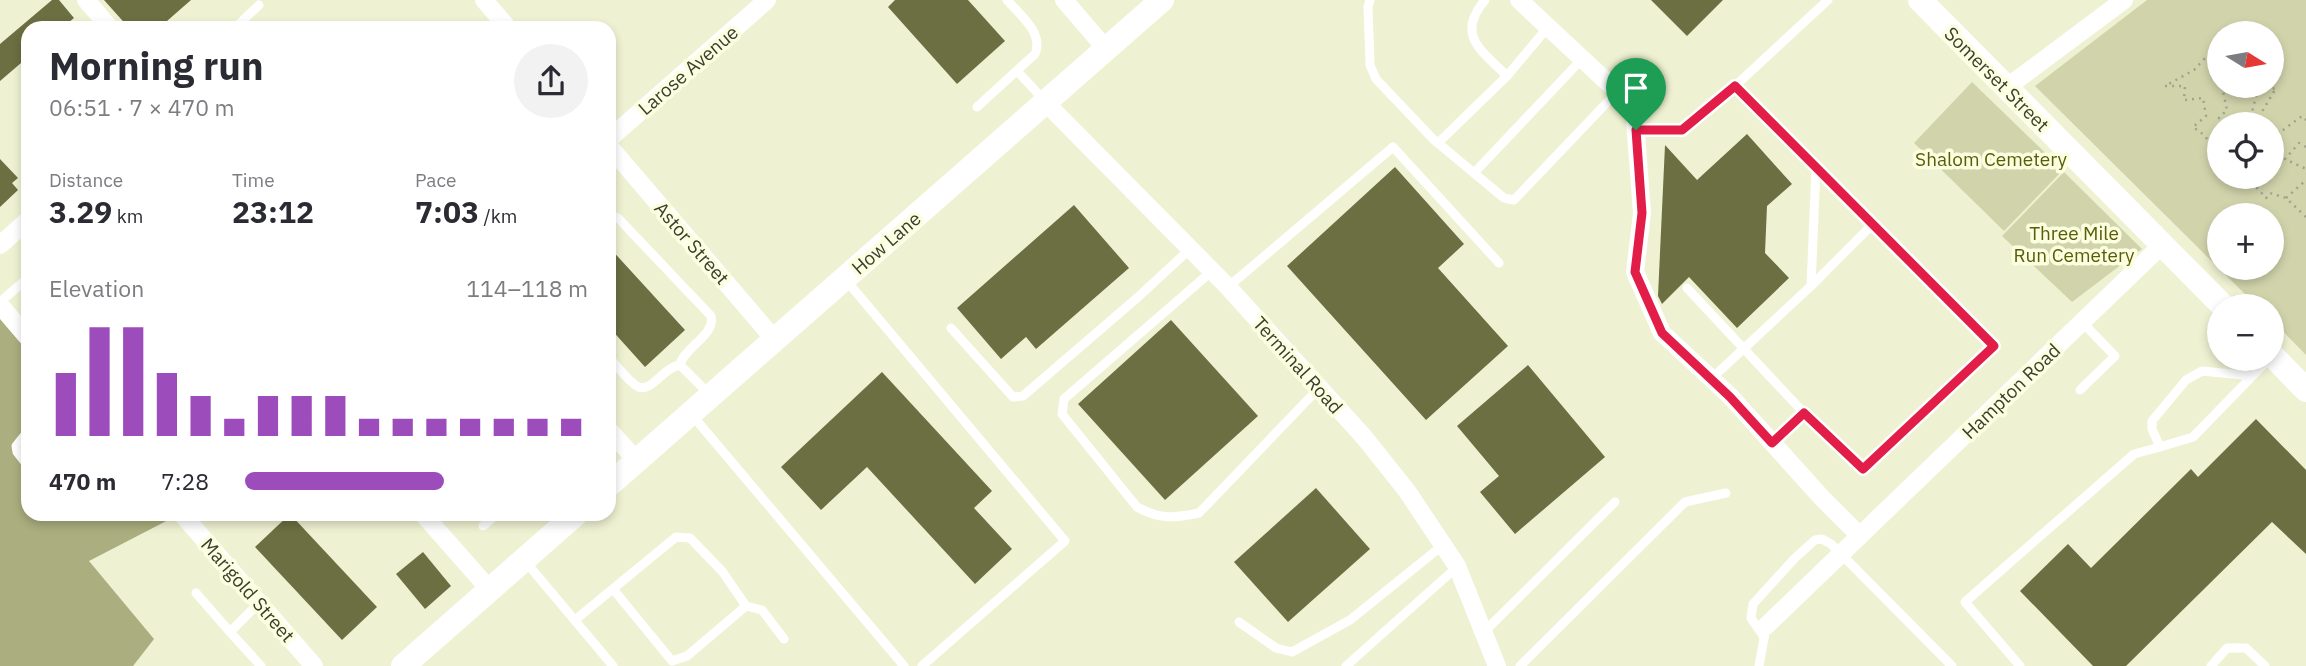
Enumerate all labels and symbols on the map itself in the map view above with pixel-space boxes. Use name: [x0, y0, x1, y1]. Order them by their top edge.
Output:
street label: Larose Avenue: [633, 20, 743, 120]
north arrow: [2207, 21, 2284, 98]
street label: Somerset Street: [1940, 22, 2054, 136]
pin: [1606, 58, 1666, 130]
park label: Shalom Cemetery: [1915, 147, 2067, 171]
street label: Astor Street: [649, 197, 735, 289]
street label: How Lane: [846, 206, 926, 280]
park label: Three Mile Run Cemetery: [2013, 221, 2135, 267]
street label: Terminal Road: [1248, 311, 1348, 419]
street label: Hampton Road: [1957, 338, 2065, 444]
street label: Marigold Street: [196, 533, 300, 647]

